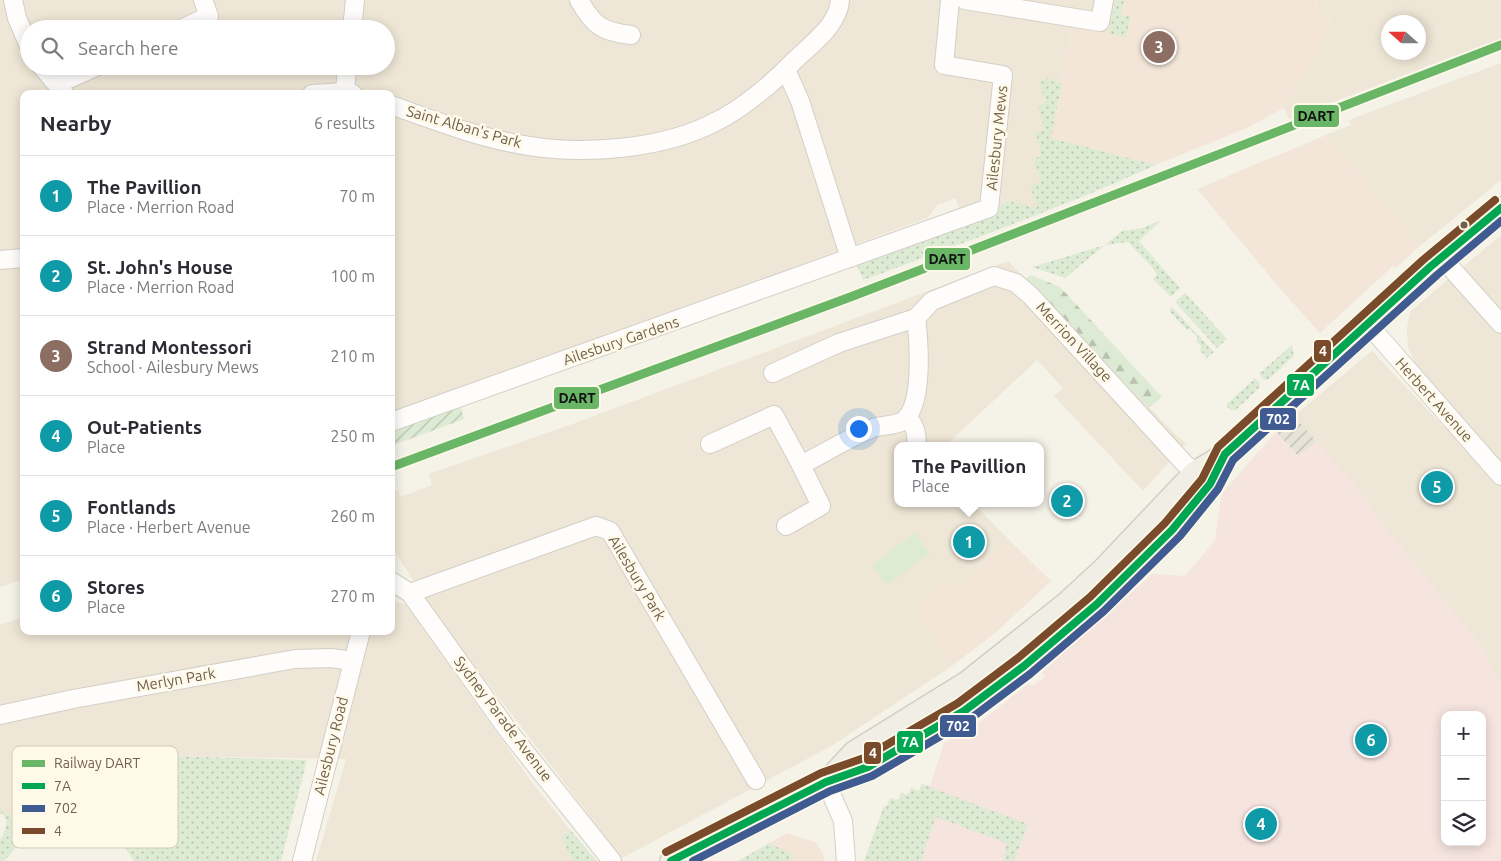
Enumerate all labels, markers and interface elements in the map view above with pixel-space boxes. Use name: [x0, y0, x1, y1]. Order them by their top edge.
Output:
north arrow: [1381, 15, 1426, 60]
search box: [20, 20, 395, 75]
pin: 3: [1143, 28, 1175, 66]
icon: search: [38, 34, 66, 62]
text: Search here: [78, 37, 178, 59]
street label: Ailesbury Mews: [983, 85, 1010, 191]
street label: Saint Alban's Park: [405, 102, 524, 151]
line badge: DART: [1293, 104, 1340, 128]
text: DART: [1297, 108, 1335, 124]
text: Nearby: [40, 111, 111, 135]
text: 6 results: [314, 114, 375, 132]
text: The Pavillion: [87, 176, 202, 198]
text: 1: [51, 187, 61, 205]
text: 70 m: [339, 187, 375, 205]
text: Place · Merrion Road: [87, 198, 234, 216]
unlabelled marker: [1459, 220, 1469, 230]
line badge: DART: [924, 247, 971, 271]
text: DART: [928, 251, 966, 267]
text: St. John's House: [87, 256, 233, 278]
text: 2: [51, 267, 61, 285]
text: 100 m: [330, 267, 375, 285]
text: Place · Merrion Road: [87, 278, 234, 296]
street label: Merrion Village: [1033, 298, 1116, 385]
street label: Ailesbury Gardens: [561, 313, 681, 368]
text: Strand Montessori: [87, 336, 252, 358]
line badge: 4: [1313, 339, 1332, 363]
text: 4: [1319, 343, 1327, 359]
text: 3: [51, 347, 61, 365]
text: 210 m: [330, 347, 375, 365]
street label: Herbert Avenue: [1392, 354, 1476, 445]
text: School · Ailesbury Mews: [87, 358, 259, 376]
line badge: 7A: [1286, 373, 1315, 397]
text: 7A: [1292, 377, 1310, 393]
line badge: DART: [553, 386, 600, 410]
text: DART: [558, 390, 596, 406]
line badge: 702: [1259, 407, 1297, 431]
text: 702: [1266, 411, 1290, 427]
text: Out-Patients: [87, 416, 202, 438]
your location: [846, 416, 872, 442]
text: 4: [51, 427, 61, 445]
text: 250 m: [330, 427, 375, 445]
text: Place: [87, 438, 125, 456]
popup: [894, 442, 1044, 507]
text: The Pavillion: [912, 455, 1026, 477]
pin: 5: [1421, 468, 1453, 506]
text: Place: [912, 477, 950, 495]
pin: 2: [1051, 482, 1083, 520]
text: Fontlands: [87, 496, 176, 518]
text: 5: [51, 507, 61, 525]
text: 260 m: [330, 507, 375, 525]
text: Place · Herbert Avenue: [87, 518, 251, 536]
pin: 1: [953, 523, 985, 561]
street label: Ailesbury Park: [605, 532, 670, 624]
text: Stores: [87, 576, 145, 598]
text: 6: [51, 587, 61, 605]
text: 270 m: [330, 587, 375, 605]
text: Place: [87, 598, 125, 616]
street label: Sydney Parade Avenue: [451, 653, 556, 785]
street label: Merlyn Park: [135, 664, 217, 695]
street label: Ailesbury Road: [310, 695, 351, 797]
map controls: [1441, 711, 1486, 846]
button: +: [1441, 711, 1486, 756]
line badge: 702: [939, 714, 977, 738]
text: 702: [946, 718, 970, 734]
pin: 6: [1355, 721, 1387, 759]
line badge: 7A: [896, 730, 924, 754]
text: 7A: [901, 734, 919, 750]
line badge: 4: [863, 741, 882, 765]
text: 4: [869, 745, 877, 761]
legend: [12, 746, 178, 848]
text: Railway DART: [54, 755, 140, 771]
button: −: [1441, 756, 1486, 801]
text: 7A: [54, 778, 71, 794]
text: 702: [54, 800, 78, 816]
button: layers: [1441, 801, 1486, 846]
pin: 4: [1245, 805, 1277, 843]
text: 4: [54, 823, 62, 839]

